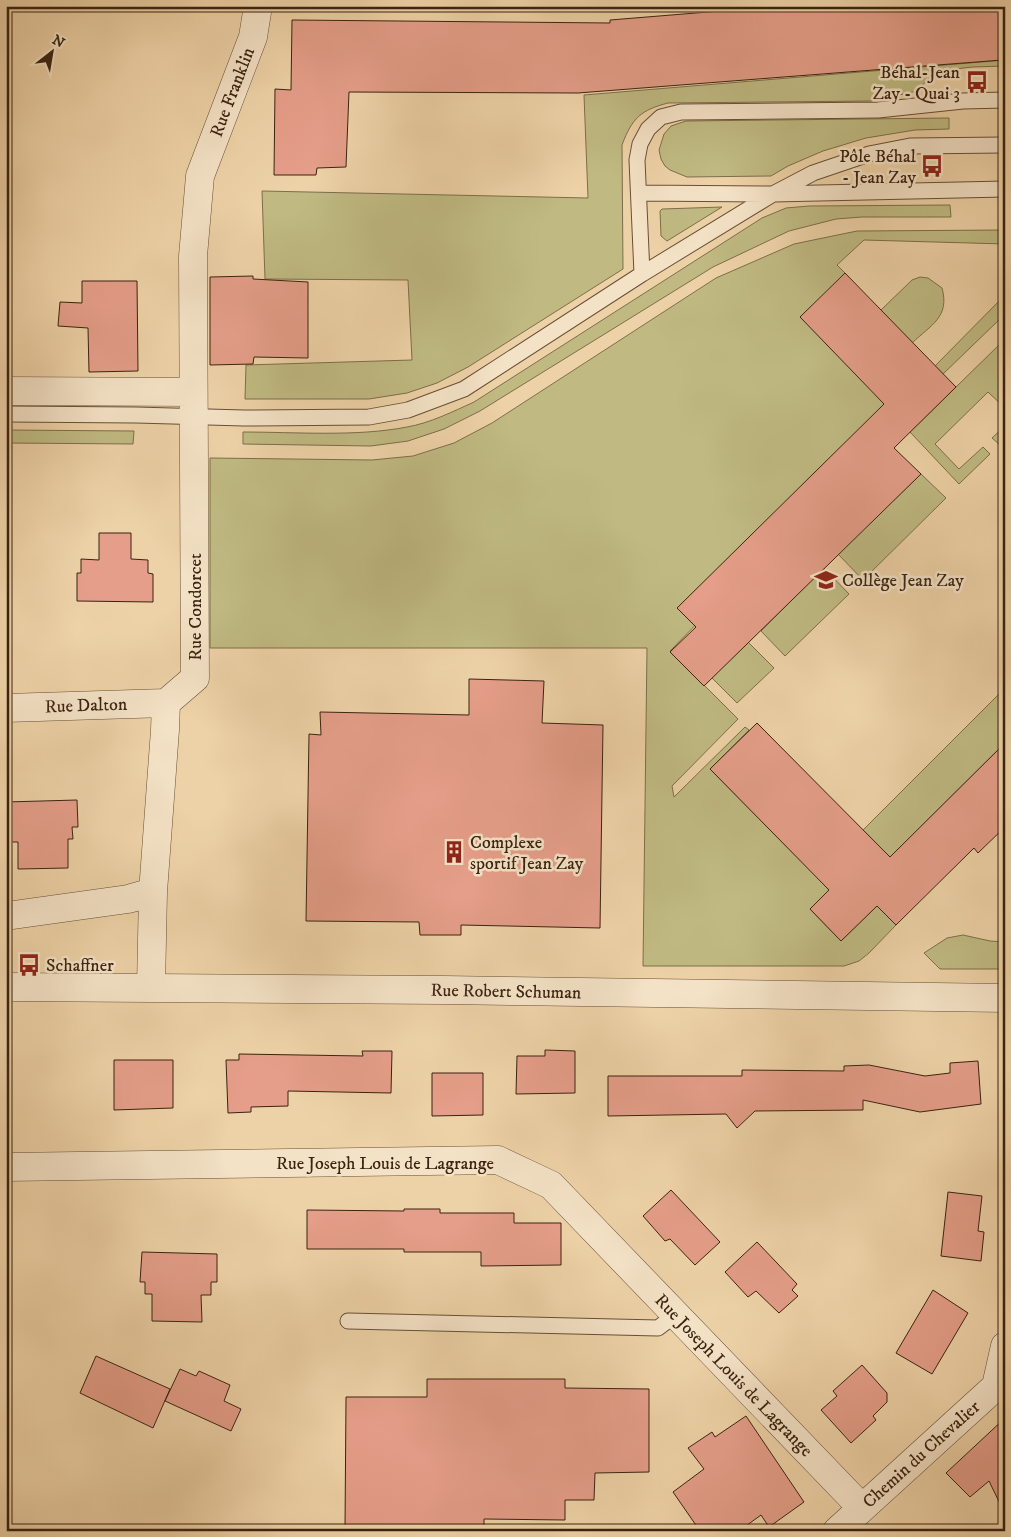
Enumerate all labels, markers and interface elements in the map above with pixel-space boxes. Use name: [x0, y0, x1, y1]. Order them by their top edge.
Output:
north arrow: [28, 28, 78, 78]
text: N: [49, 31, 68, 53]
street label: Rue Franklin: [206, 44, 260, 140]
place label: Béhal-Jean Zay - Quai 3: [872, 62, 961, 105]
bus stop icon: Béhal-Jean Zay - Quai 3: [964, 69, 990, 95]
place label: Pôle Béhal - Jean Zay: [839, 146, 917, 189]
bus stop icon: Pôle Béhal - Jean Zay: [919, 153, 945, 179]
street label: Rue Condorcet: [185, 553, 207, 661]
school or university icon: Collège Jean Zay: [813, 567, 839, 593]
place label: Collège Jean Zay: [842, 570, 964, 592]
street label: Rue Dalton: [45, 694, 128, 718]
place label: Complexe sportif Jean Zay: [470, 832, 584, 875]
building icon: Complexe sportif Jean Zay: [441, 839, 467, 865]
bus stop icon: Schaffner: [16, 952, 42, 978]
place label: Schaffner: [46, 955, 114, 977]
street label: Rue Robert Schuman: [430, 980, 582, 1004]
street label: Rue Joseph Louis de Lagrange: [276, 1153, 494, 1175]
street label: Rue Joseph Louis de Lagrange: [650, 1290, 817, 1462]
street label: Chemin du Chevalier: [858, 1396, 985, 1513]

